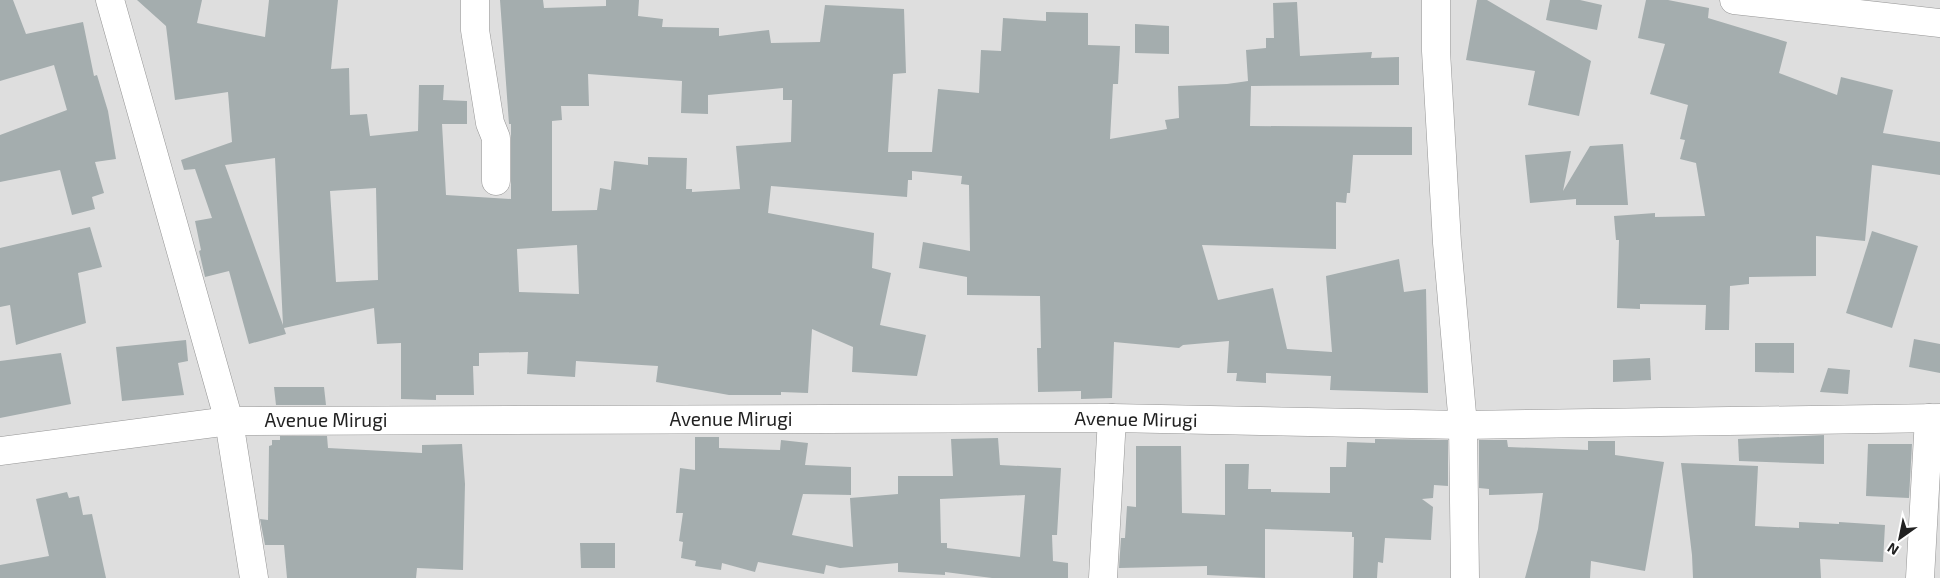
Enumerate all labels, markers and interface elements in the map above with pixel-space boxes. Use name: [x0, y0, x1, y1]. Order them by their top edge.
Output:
street label: Avenue Mirugi: [1074, 406, 1198, 431]
street label: Avenue Mirugi: [669, 407, 793, 430]
street label: Avenue Mirugi: [264, 408, 388, 431]
north arrow: [1875, 513, 1925, 563]
text: N: [1884, 539, 1902, 559]

